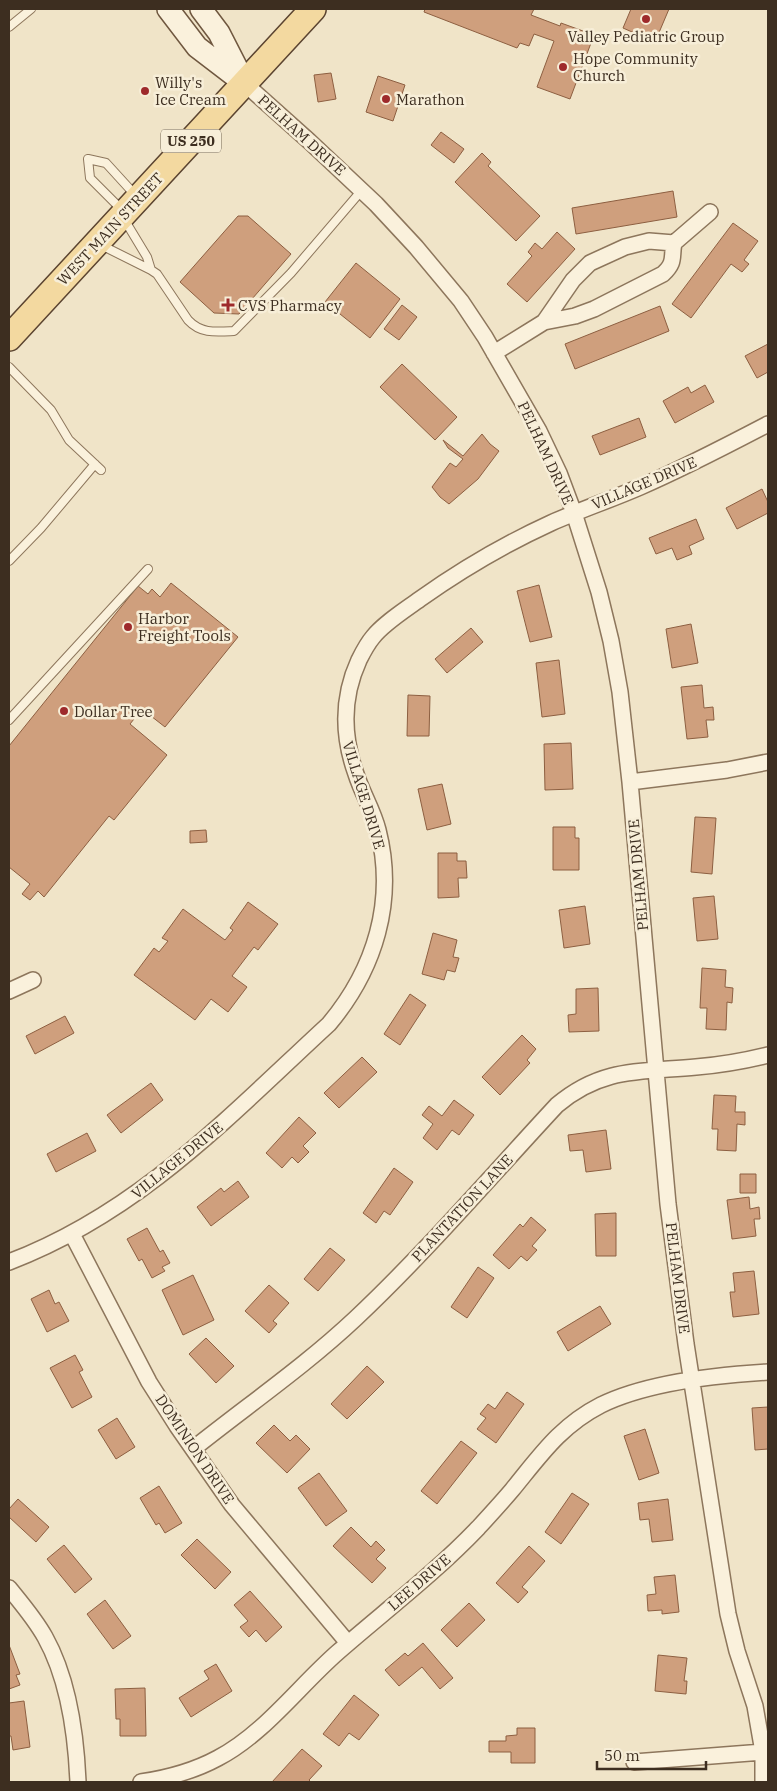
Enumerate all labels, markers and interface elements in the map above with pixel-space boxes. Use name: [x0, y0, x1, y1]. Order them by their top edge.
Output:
marker: Valley Pediatric Group: [640, 13, 652, 25]
place label: Valley Pediatric Group: [567, 27, 725, 46]
place label: Hope Community Church: [573, 49, 698, 85]
marker: Hope Community Church: [557, 61, 569, 73]
place label: Willy's Ice Cream: [155, 73, 226, 109]
marker: Willy's Ice Cream: [139, 85, 151, 97]
street label: PELHAM DRIVE: [254, 90, 350, 180]
place label: Marathon: [396, 90, 465, 109]
marker: Marathon: [380, 93, 392, 105]
road number: US 250: [161, 130, 221, 152]
street label: WEST MAIN STREET: [53, 169, 167, 289]
place label: CVS Pharmacy: [238, 296, 342, 315]
marker: CVS Pharmacy: [222, 299, 234, 311]
street label: PELHAM DRIVE: [514, 398, 578, 508]
street label: VILLAGE DRIVE: [589, 452, 699, 514]
place label: Harbor Freight Tools: [138, 609, 231, 645]
marker: Harbor Freight Tools: [122, 621, 134, 633]
place label: Dollar Tree: [74, 702, 153, 721]
marker: Dollar Tree: [58, 705, 70, 717]
street label: VILLAGE DRIVE: [338, 738, 390, 852]
street label: PELHAM DRIVE: [624, 818, 652, 932]
street label: VILLAGE DRIVE: [127, 1117, 227, 1203]
street label: PLANTATION LANE: [407, 1150, 517, 1266]
street label: PELHAM DRIVE: [662, 1221, 694, 1335]
street label: DOMINION DRIVE: [151, 1391, 239, 1507]
street label: LEE DRIVE: [384, 1550, 454, 1614]
scale bar: [597, 1738, 706, 1770]
text: 50 m: [604, 1746, 640, 1765]

